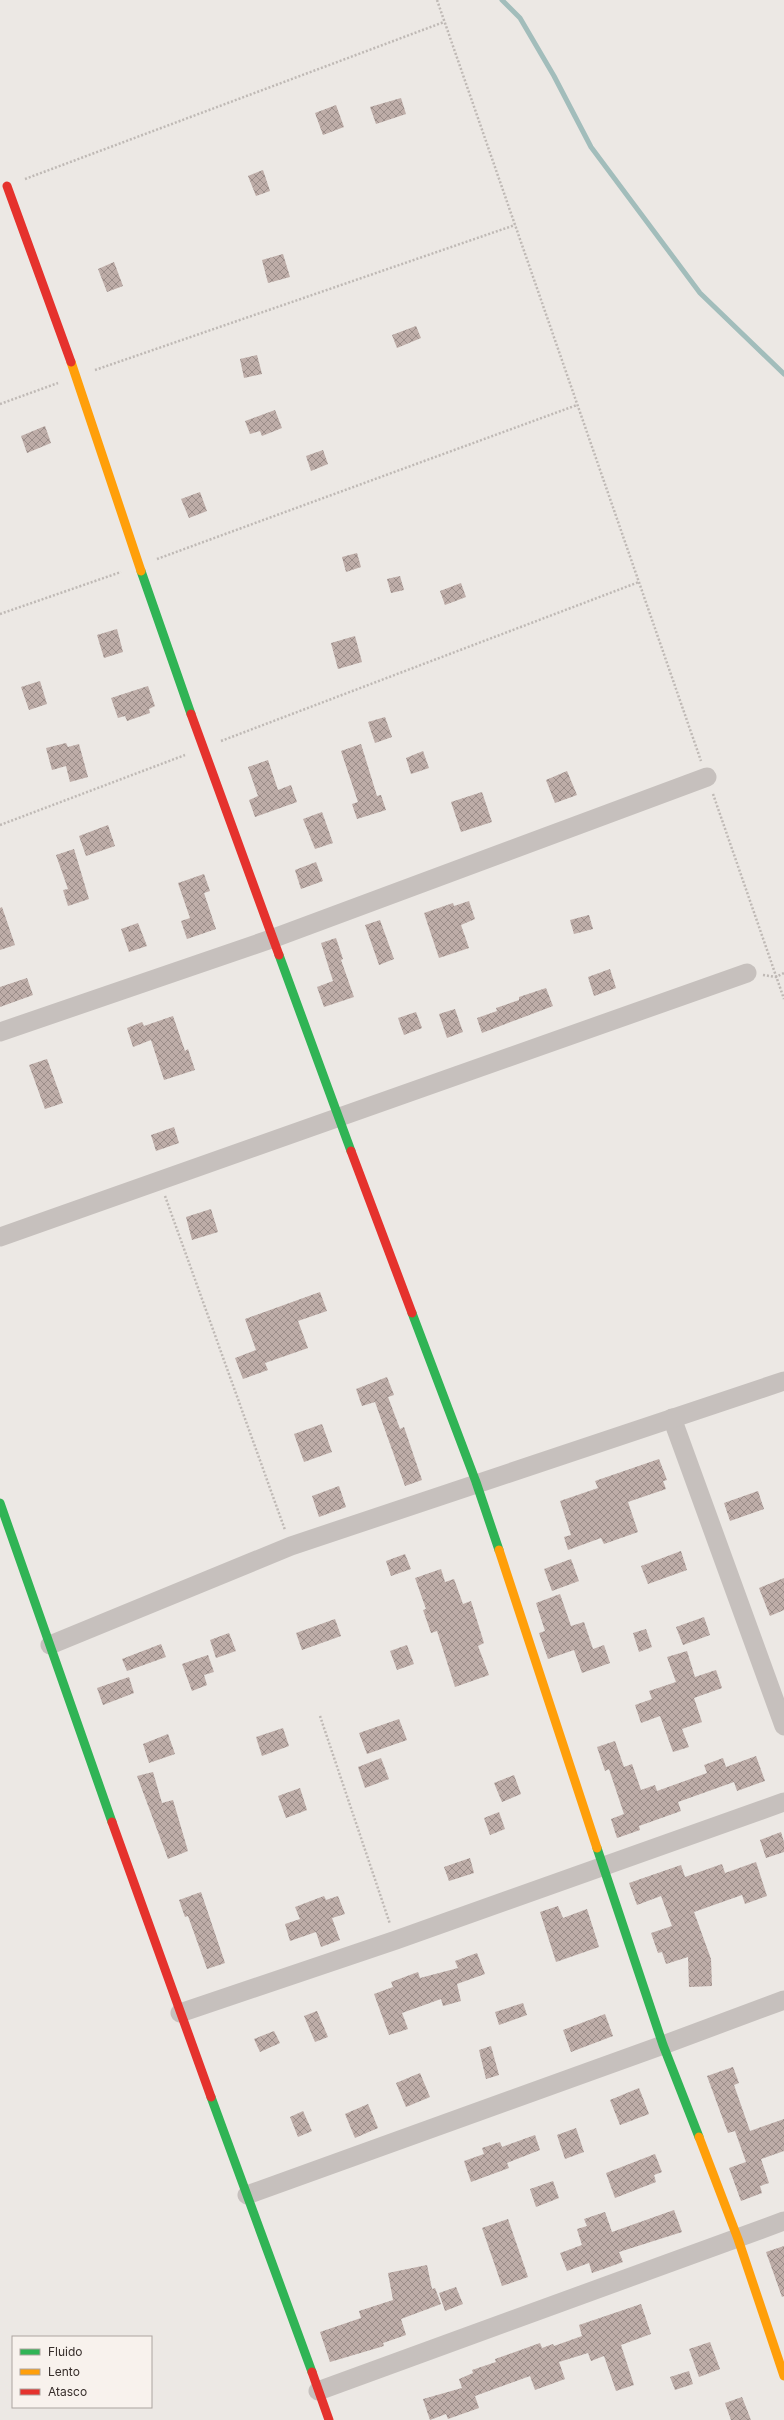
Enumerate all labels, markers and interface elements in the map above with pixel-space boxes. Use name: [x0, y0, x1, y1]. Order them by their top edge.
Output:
legend: [12, 2336, 152, 2408]
text: Fluido: [48, 2344, 83, 2359]
text: Lento: [48, 2364, 80, 2379]
text: Atasco: [48, 2384, 87, 2399]

